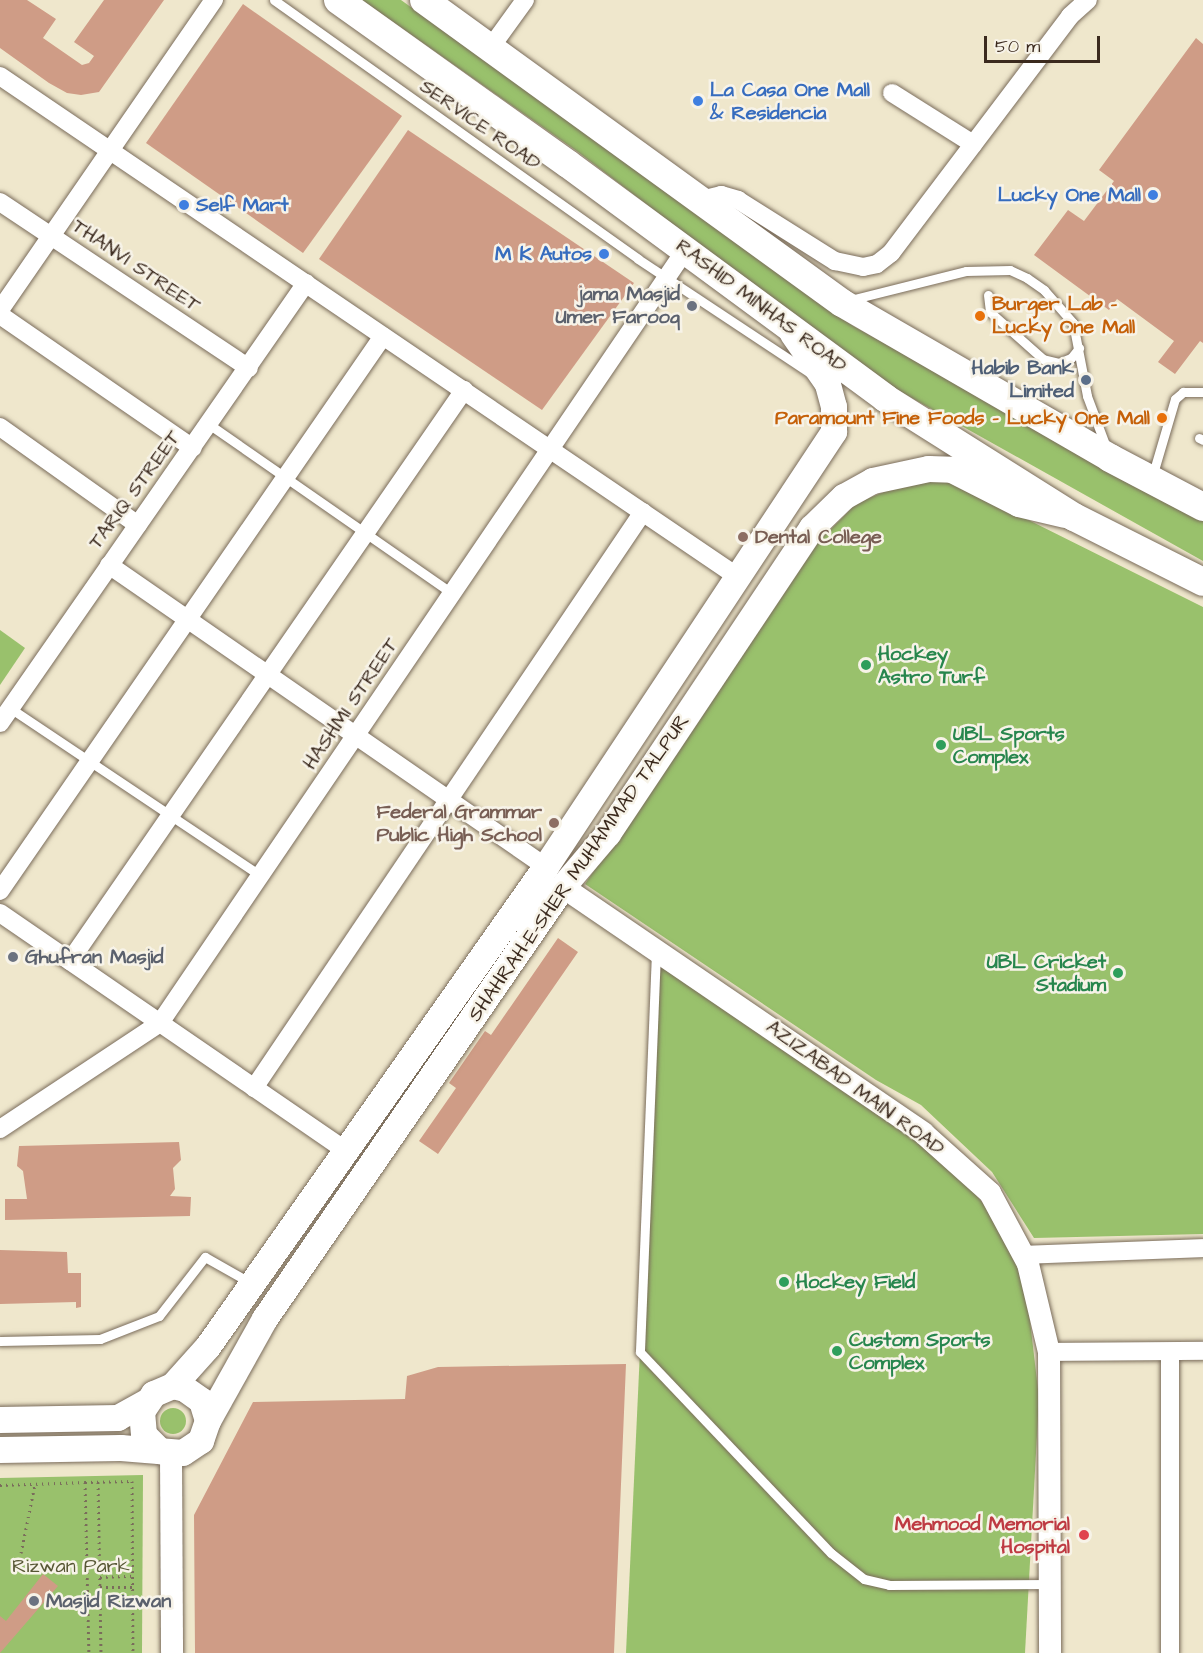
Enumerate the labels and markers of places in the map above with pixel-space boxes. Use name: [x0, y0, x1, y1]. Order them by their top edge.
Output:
place label: La Casa One Mall & Residencia: [710, 78, 870, 125]
marker: La Casa One Mall & Residencia: [691, 94, 705, 108]
place label: Lucky One Mall: [998, 183, 1141, 207]
marker: Lucky One Mall: [1146, 188, 1160, 202]
place label: Self Mart: [196, 193, 289, 217]
marker: Self Mart: [177, 198, 191, 212]
place label: M K Autos: [495, 242, 592, 266]
marker: M K Autos: [597, 247, 611, 261]
place label: jama Masjid Umer Farooq: [556, 282, 680, 329]
place label: Burger Lab - Lucky One Mall: [992, 292, 1135, 339]
marker: jama Masjid Umer Farooq: [685, 299, 699, 313]
marker: Burger Lab - Lucky One Mall: [973, 309, 987, 323]
place label: Habib Bank Limited: [972, 356, 1074, 403]
marker: Habib Bank Limited: [1079, 373, 1093, 387]
place label: Paramount Fine Foods - Lucky One Mall: [775, 406, 1150, 430]
marker: Paramount Fine Foods - Lucky One Mall: [1155, 411, 1169, 425]
place label: Dental College: [755, 525, 882, 549]
marker: Dental College: [736, 530, 750, 544]
place label: Hockey Astro Turf: [878, 642, 985, 689]
marker: Hockey Astro Turf: [859, 658, 873, 672]
place label: UBL Sports Complex: [953, 722, 1065, 769]
marker: UBL Sports Complex: [934, 738, 948, 752]
place label: Federal Grammar Public High School: [376, 800, 542, 847]
marker: Federal Grammar Public High School: [547, 816, 561, 830]
place label: Ghufran Masjid: [25, 945, 164, 969]
marker: Ghufran Masjid: [6, 950, 20, 964]
place label: UBL Cricket Stadium: [987, 950, 1106, 997]
marker: UBL Cricket Stadium: [1111, 966, 1125, 980]
place label: Hockey Field: [796, 1270, 915, 1294]
marker: Hockey Field: [777, 1275, 791, 1289]
place label: Custom Sports Complex: [849, 1328, 991, 1375]
marker: Custom Sports Complex: [830, 1344, 844, 1358]
place label: Mehmood Memorial Hospital: [895, 1512, 1070, 1559]
marker: Mehmood Memorial Hospital: [1075, 1526, 1093, 1544]
place label: Masjid Rizwan: [46, 1589, 171, 1613]
marker: Masjid Rizwan: [27, 1594, 41, 1608]

